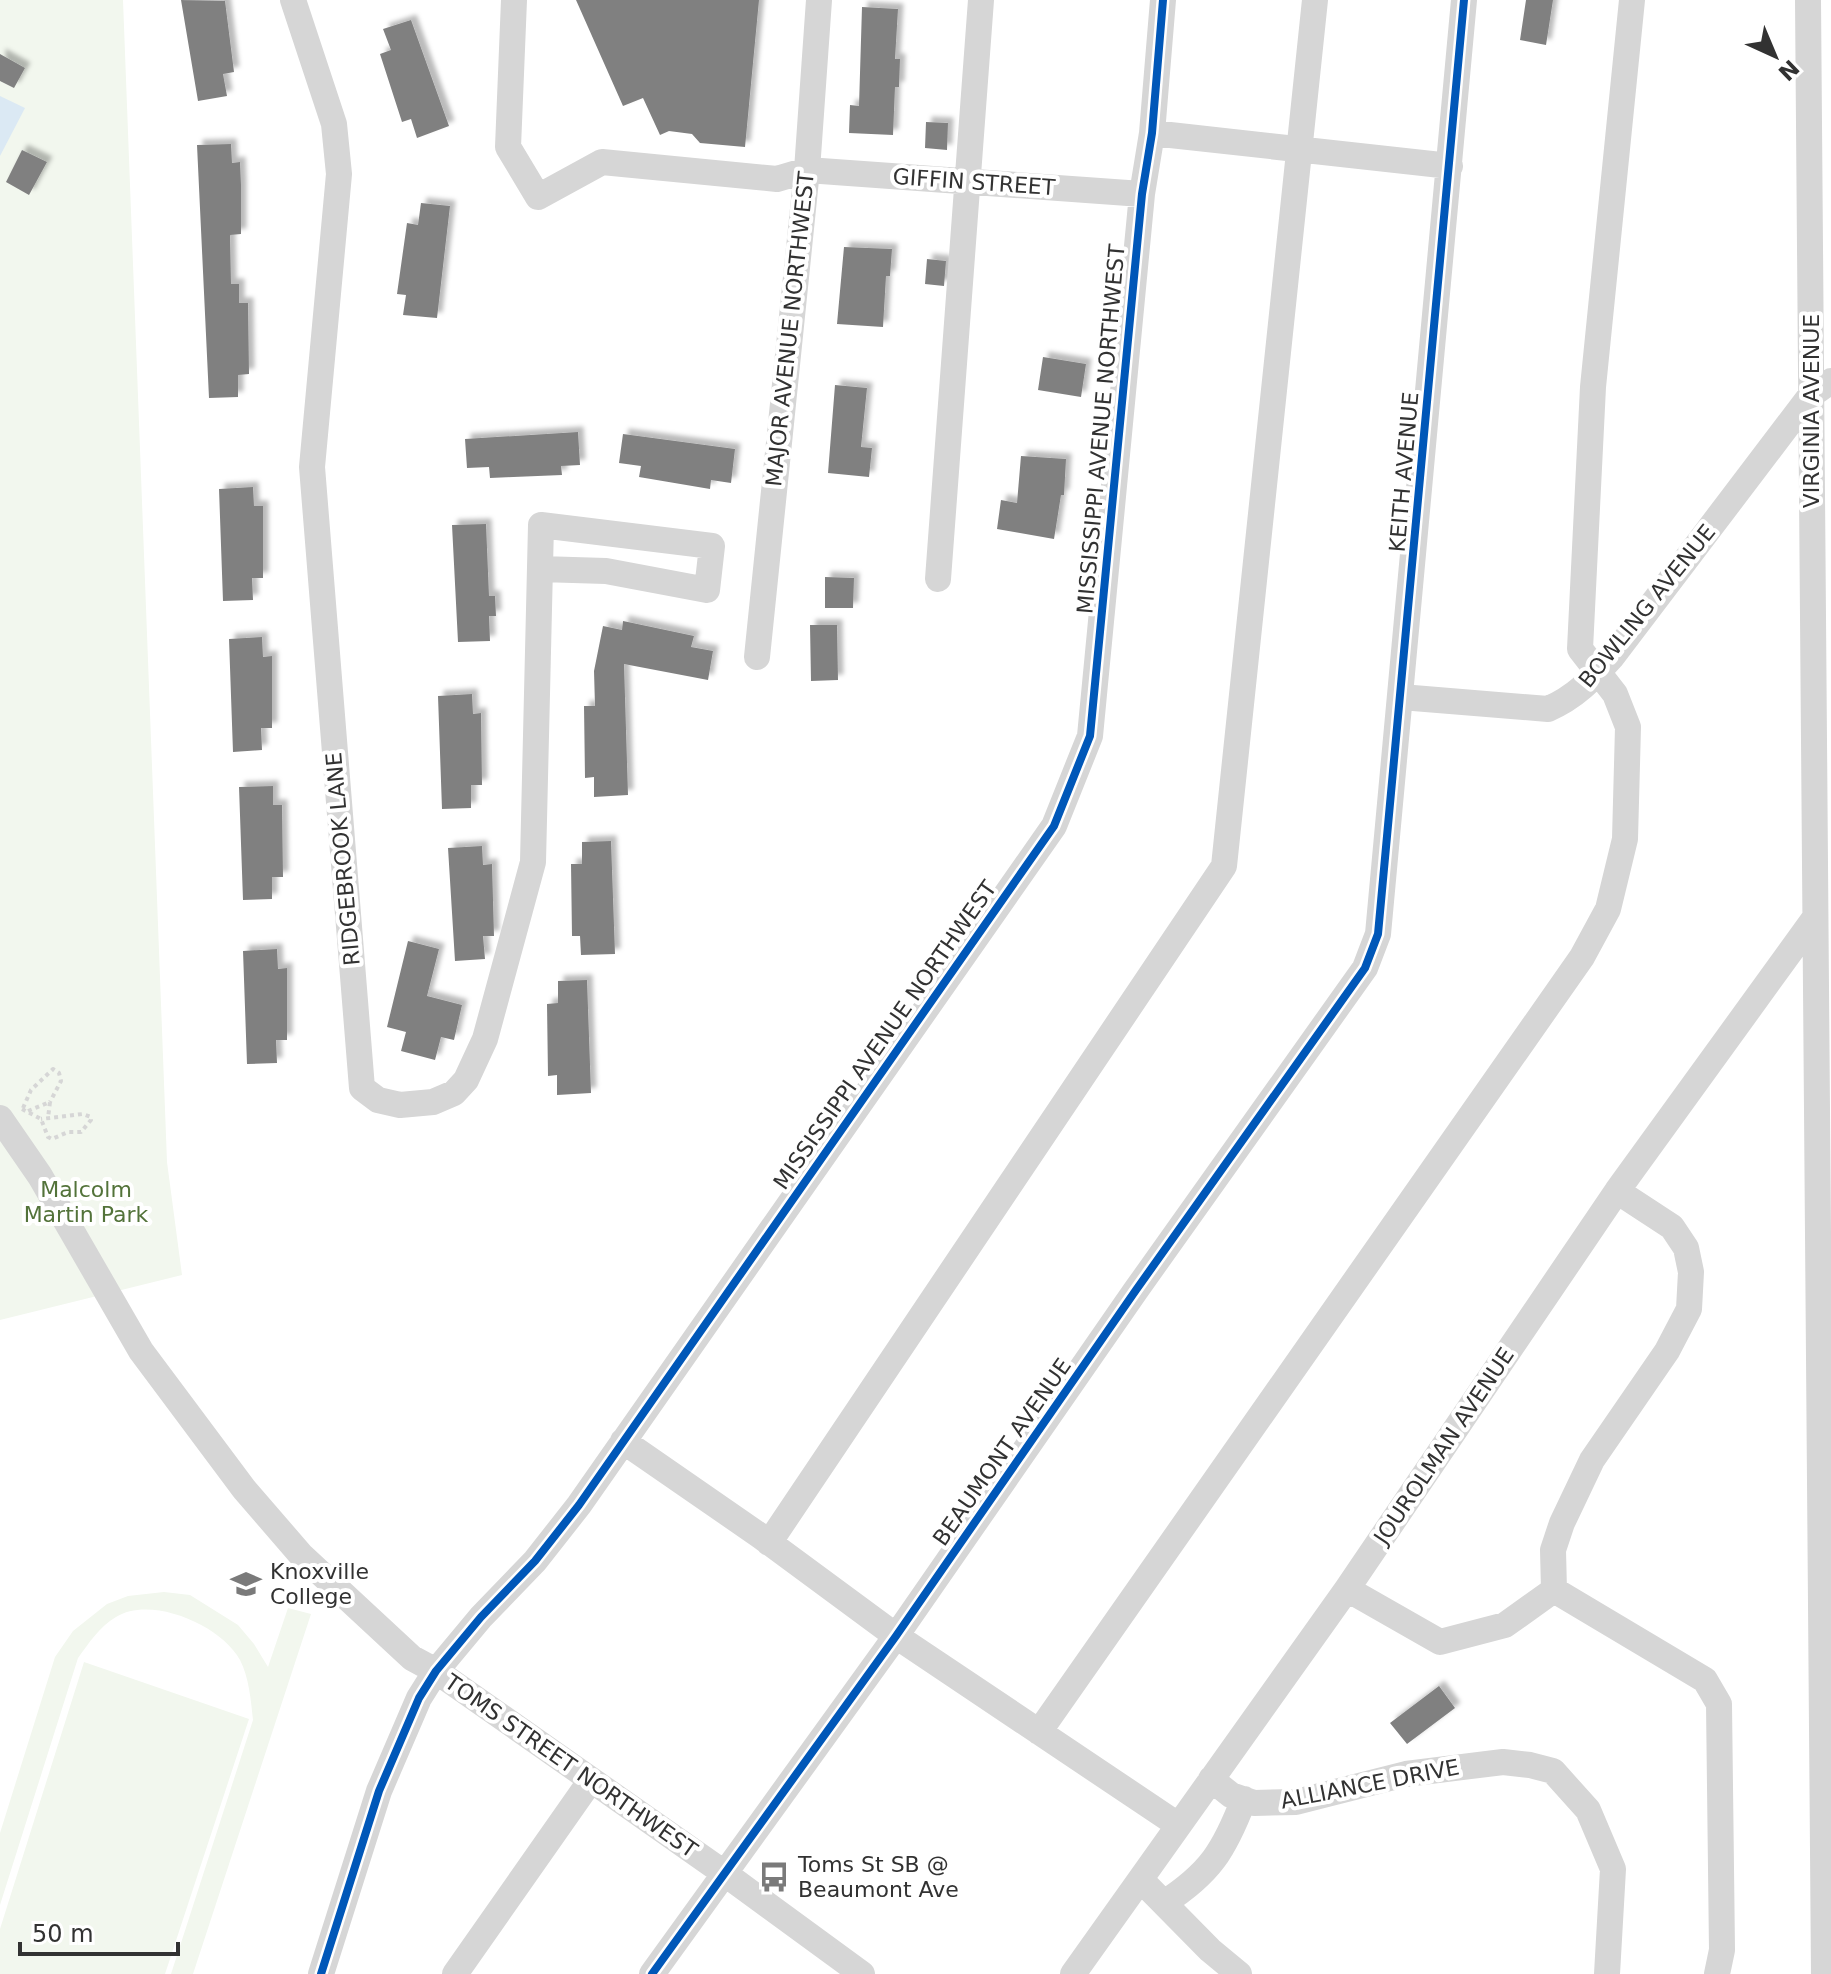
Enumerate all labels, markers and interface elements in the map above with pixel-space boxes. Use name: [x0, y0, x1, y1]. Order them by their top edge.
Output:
north arrow: [1735, 16, 1815, 96]
text: N: [1773, 55, 1804, 85]
street label: GIFFIN STREET: [892, 164, 1057, 200]
street label: MAJOR AVENUE NORTHWEST: [761, 170, 819, 488]
street label: MISSISSIPPI AVENUE NORTHWEST: [1072, 243, 1130, 615]
street label: VIRGINIA AVENUE: [1799, 314, 1824, 508]
street label: KEITH AVENUE: [1385, 391, 1423, 553]
street label: BOWLING AVENUE: [1574, 520, 1720, 692]
street label: RIDGEBROOK LANE: [321, 751, 365, 967]
street label: MISSISSIPPI AVENUE NORTHWEST: [768, 875, 1002, 1194]
park label: Malcolm Martin Park: [24, 1177, 149, 1227]
street label: JOUROLMAN AVENUE: [1368, 1343, 1519, 1551]
street label: BEAUMONT AVENUE: [928, 1354, 1076, 1550]
place label: Knoxville College: [270, 1559, 369, 1609]
school or university icon: Knoxville College: [229, 1567, 263, 1601]
street label: TOMS STREET NORTHWEST: [439, 1669, 702, 1863]
street label: ALLIANCE DRIVE: [1279, 1754, 1461, 1814]
place label: Toms St SB @ Beaumont Ave: [797, 1852, 959, 1902]
bus stop icon: Toms St SB @ Beaumont Ave: [757, 1860, 791, 1894]
scale bar: [20, 1906, 178, 1956]
text: 50 m: [32, 1920, 94, 1948]

